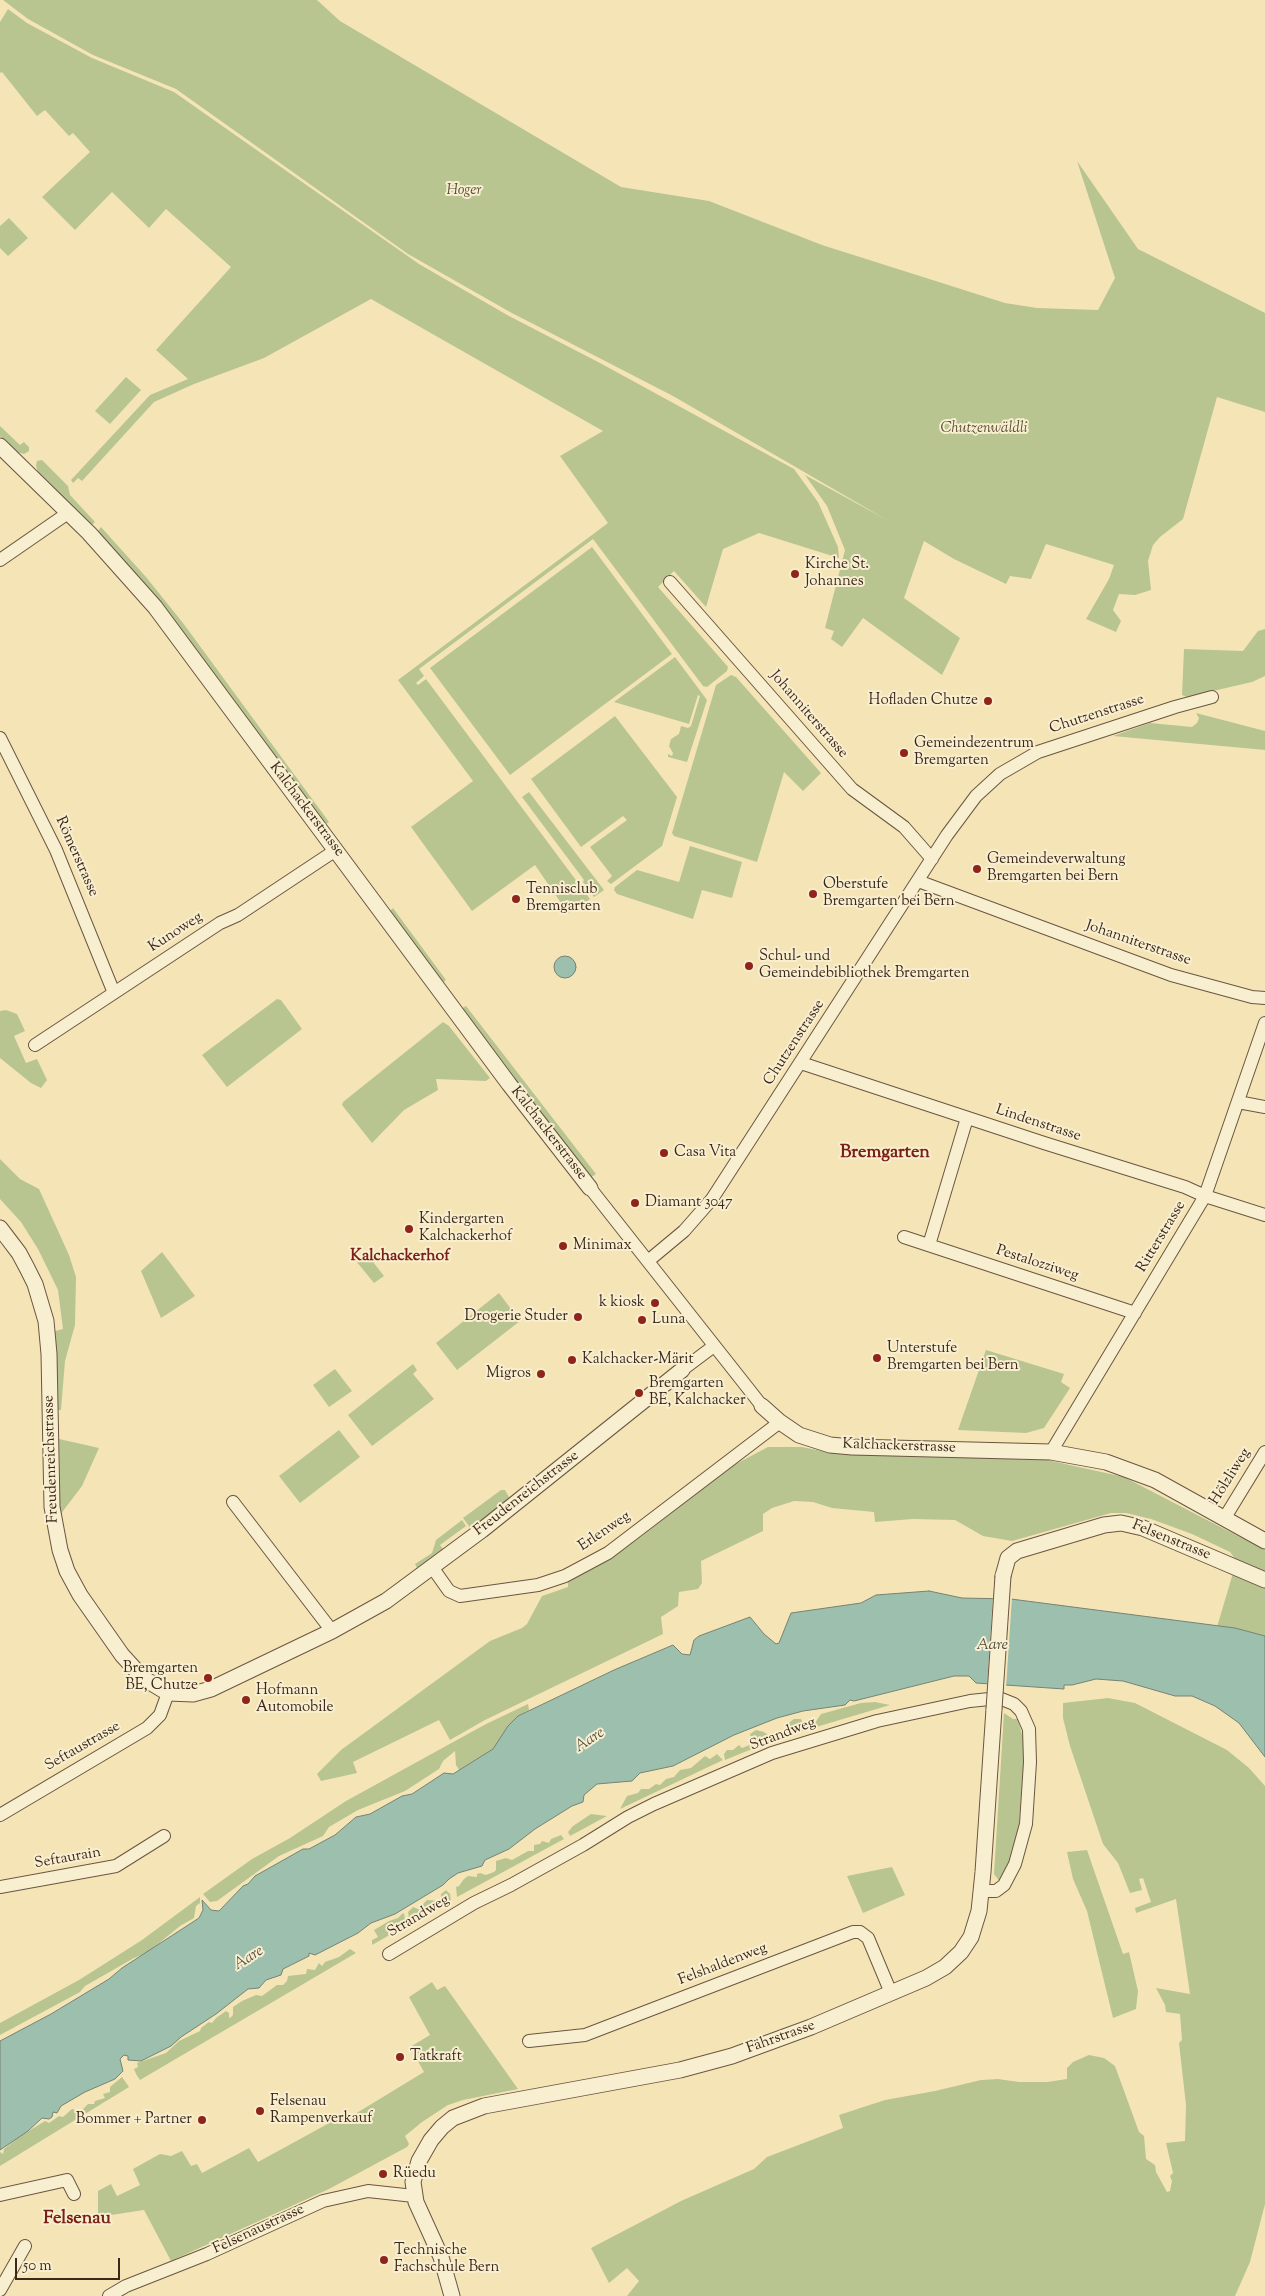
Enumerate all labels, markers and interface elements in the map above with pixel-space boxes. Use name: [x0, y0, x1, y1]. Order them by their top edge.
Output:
park label: Hoger: [447, 182, 481, 200]
park label: Chutzenwäldli: [940, 420, 1028, 438]
place label: Kirche St. Johannes: [805, 556, 869, 591]
marker: Kirche St. Johannes: [789, 568, 801, 580]
street label: Johanniterstrasse: [765, 668, 851, 762]
street label: Chutzenstrasse: [1047, 691, 1147, 739]
place label: Hofladen Chutze: [869, 692, 978, 710]
marker: Hofladen Chutze: [982, 695, 994, 707]
place label: Gemeindezentrum Bremgarten: [914, 735, 1034, 770]
marker: Gemeindezentrum Bremgarten: [898, 747, 910, 759]
street label: Kalchackerstrasse: [265, 759, 347, 861]
street label: Römerstrasse: [50, 814, 102, 900]
place label: Gemeindeverwaltung Bremgarten bei Bern: [987, 851, 1126, 886]
marker: Gemeindeverwaltung Bremgarten bei Bern: [971, 863, 983, 875]
place label: Oberstufe Bremgarten bei Bern: [823, 876, 955, 911]
place label: Tennisclub Bremgarten: [526, 881, 601, 916]
marker: Oberstufe Bremgarten bei Bern: [807, 888, 819, 900]
marker: Tennisclub Bremgarten: [510, 893, 522, 905]
street label: Kunoweg: [146, 909, 206, 957]
street label: Johanniterstrasse: [1083, 918, 1193, 970]
place label: Schul- und Gemeindebibliothek Bremgarten: [759, 948, 970, 983]
marker: Schul- und Gemeindebibliothek Bremgarten: [743, 960, 755, 972]
street label: Chutzenstrasse: [761, 997, 829, 1089]
street label: Kalchackerstrasse: [506, 1084, 590, 1184]
street label: Lindenstrasse: [993, 1102, 1083, 1146]
district label: Bremgarten: [840, 1143, 930, 1165]
place label: Casa Vita: [674, 1144, 736, 1162]
marker: Casa Vita: [658, 1147, 670, 1159]
place label: Diamant 3047: [645, 1194, 733, 1212]
marker: Diamant 3047: [629, 1197, 641, 1209]
street label: Ritterstrasse: [1134, 1198, 1190, 1276]
place label: Kindergarten Kalchackerhof: [419, 1211, 512, 1246]
marker: Kindergarten Kalchackerhof: [403, 1223, 415, 1235]
place label: Minimax: [573, 1237, 632, 1255]
marker: Minimax: [557, 1240, 569, 1252]
street label: Pestalozziweg: [994, 1242, 1080, 1286]
district label: Kalchackerhof: [350, 1247, 450, 1267]
place label: k kiosk: [599, 1294, 645, 1312]
marker: k kiosk: [649, 1297, 661, 1309]
place label: Drogerie Studer: [464, 1308, 568, 1326]
marker: Drogerie Studer: [572, 1311, 584, 1323]
place label: Luna: [652, 1311, 685, 1329]
marker: Luna: [636, 1314, 648, 1326]
place label: Unterstufe Bremgarten bei Bern: [887, 1340, 1019, 1375]
place label: Kalchacker-Märit: [582, 1351, 694, 1369]
marker: Unterstufe Bremgarten bei Bern: [871, 1352, 883, 1364]
marker: Kalchacker-Märit: [566, 1354, 578, 1366]
place label: Migros: [486, 1365, 531, 1383]
marker: Migros: [535, 1368, 547, 1380]
place label: Bremgarten BE, Kalchacker: [649, 1375, 746, 1410]
marker: Bremgarten BE, Kalchacker: [633, 1387, 645, 1399]
street label: Freudenreichstrasse: [41, 1395, 63, 1523]
street label: Kalchackerstrasse: [842, 1436, 956, 1458]
street label: Hölzliweg: [1207, 1445, 1255, 1509]
street label: Freudenreichstrasse: [471, 1447, 583, 1541]
street label: Erlenweg: [575, 1508, 635, 1556]
street label: Felsenstrasse: [1129, 1517, 1213, 1565]
water label: Aare: [976, 1636, 1008, 1656]
place label: Bremgarten BE, Chutze: [123, 1660, 198, 1695]
marker: Bremgarten BE, Chutze: [202, 1672, 214, 1684]
place label: Hofmann Automobile: [256, 1682, 333, 1717]
marker: Hofmann Automobile: [240, 1694, 252, 1706]
street label: Strandweg: [748, 1714, 818, 1756]
street label: Seftaustrasse: [42, 1718, 124, 1776]
water label: Aare: [571, 1724, 609, 1758]
street label: Seftaurain: [33, 1844, 103, 1874]
street label: Strandweg: [385, 1892, 453, 1942]
street label: Felshaldenweg: [676, 1940, 770, 1990]
water label: Aare: [230, 1942, 268, 1976]
street label: Fährstrasse: [744, 2017, 818, 2059]
place label: Tatkraft: [410, 2048, 462, 2066]
marker: Tatkraft: [394, 2051, 406, 2063]
place label: Felsenau Rampenverkauf: [270, 2093, 372, 2128]
marker: Felsenau Rampenverkauf: [254, 2105, 266, 2117]
place label: Bommer + Partner: [76, 2111, 192, 2129]
marker: Bommer + Partner: [196, 2114, 208, 2126]
place label: Rüedu: [393, 2165, 436, 2183]
marker: Rüedu: [377, 2168, 389, 2180]
street label: Felsenaustrasse: [211, 2201, 307, 2259]
district label: Felsenau: [43, 2209, 111, 2231]
place label: Technische Fachschule Bern: [394, 2242, 499, 2277]
scale bar: [18, 2248, 122, 2280]
marker: Technische Fachschule Bern: [378, 2254, 390, 2266]
text: 50 m: [23, 2256, 52, 2277]

